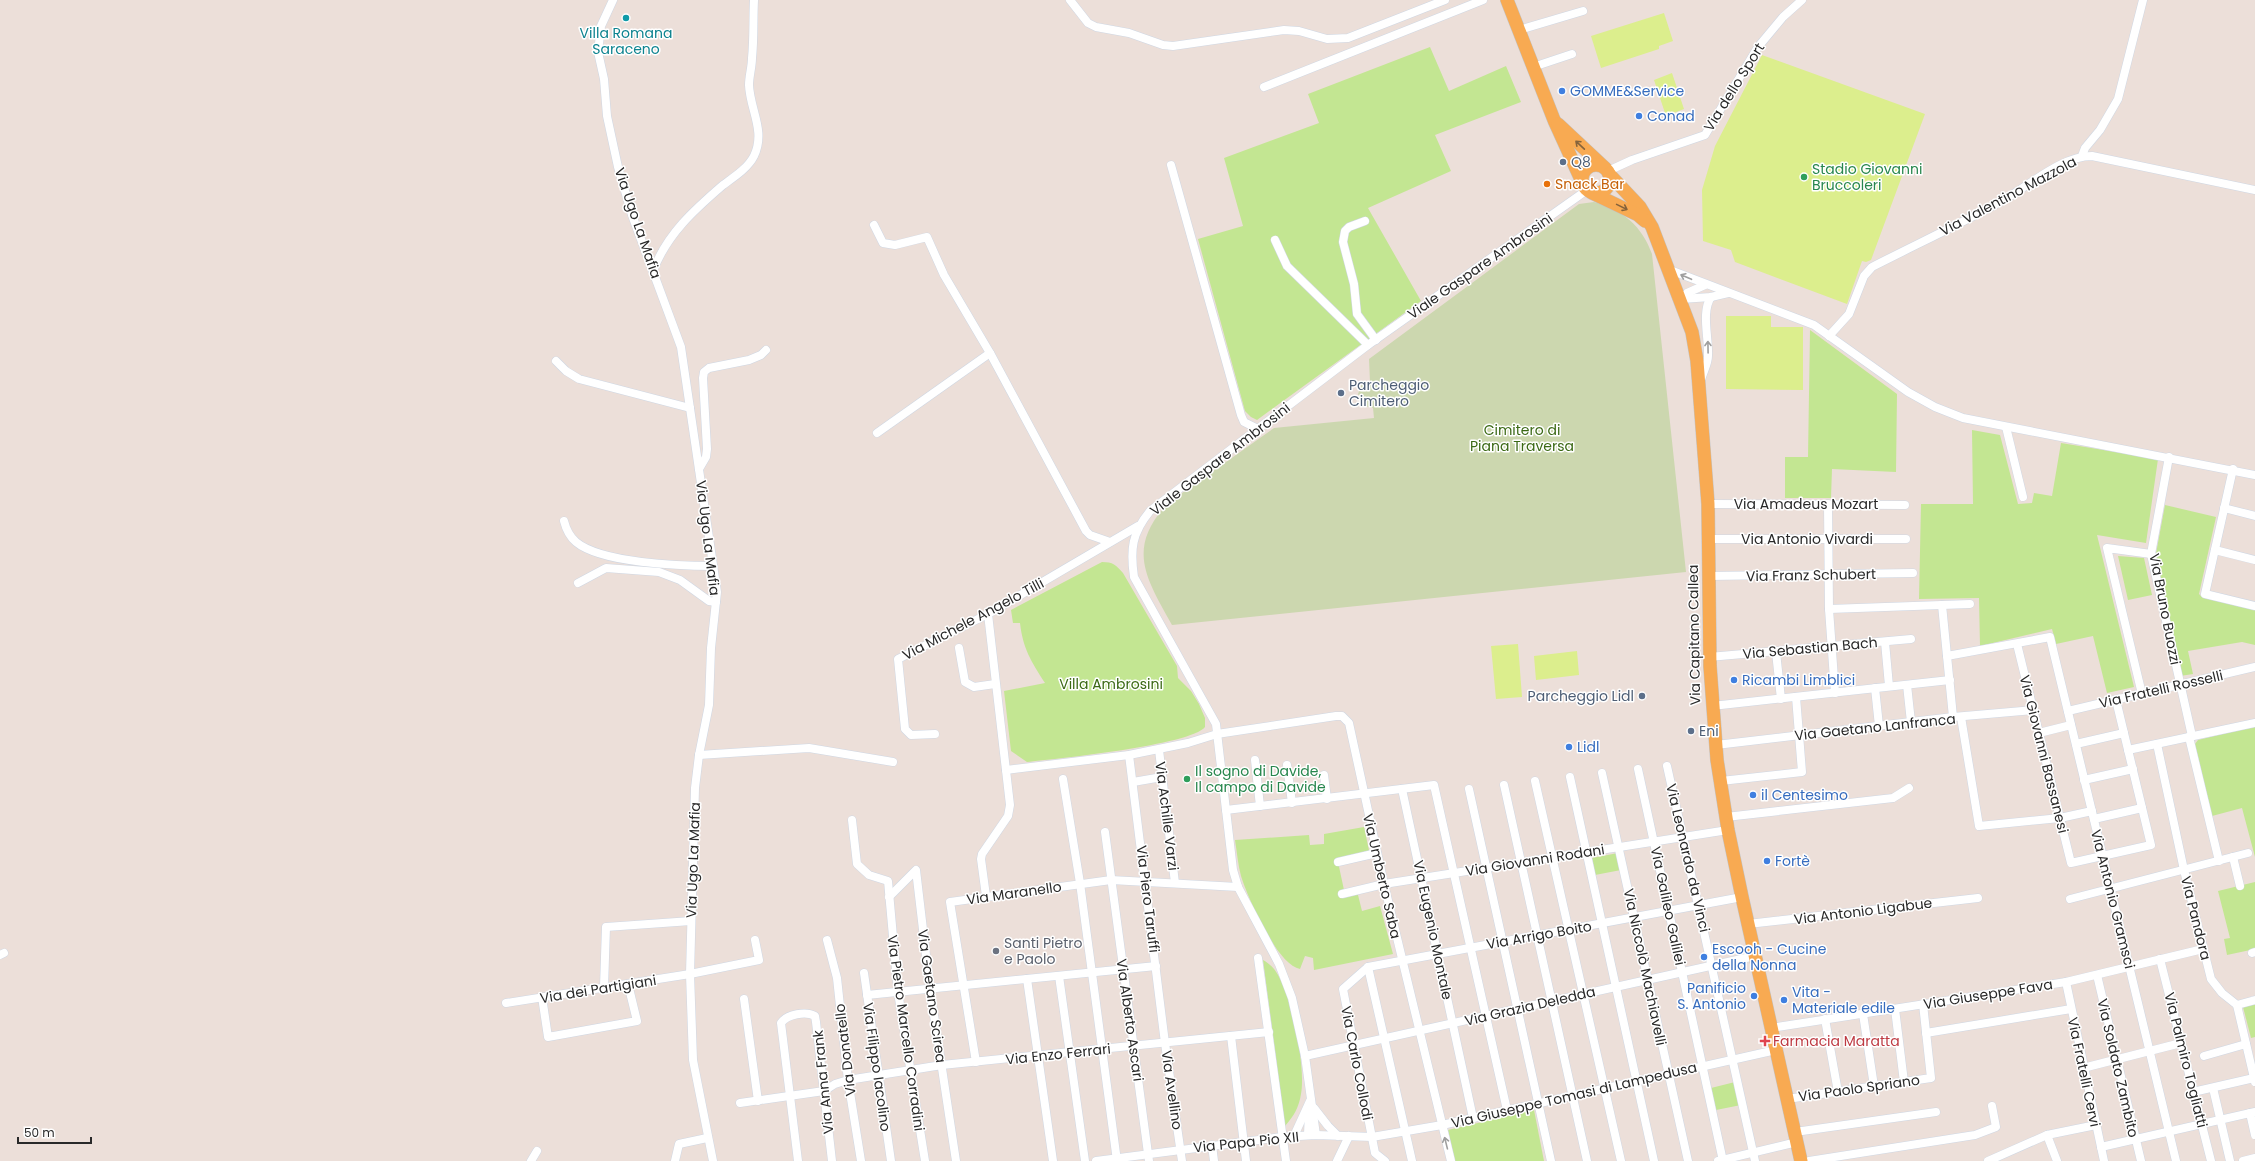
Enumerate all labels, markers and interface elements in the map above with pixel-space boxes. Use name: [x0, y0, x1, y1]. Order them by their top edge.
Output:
marker: Villa Romana Saraceno: [621, 13, 631, 23]
place label: Villa Romana Saraceno: [580, 23, 672, 59]
street label: Via dello Sport: [1699, 39, 1769, 135]
place label: GOMME&Service: [1570, 81, 1684, 101]
marker: GOMME&Service: [1557, 86, 1567, 96]
place label: Conad: [1647, 106, 1695, 126]
marker: Conad: [1634, 111, 1644, 121]
one-way arrow: [1575, 140, 1585, 150]
street label: Via Valentino Mazzola: [1936, 151, 2080, 241]
place label: Q8: [1571, 152, 1591, 172]
marker: Q8: [1558, 157, 1568, 167]
place label: Stadio Giovanni Bruccoleri: [1812, 159, 1922, 195]
street label: Via Ugo La Mafia: [610, 165, 666, 281]
marker: Stadio Giovanni Bruccoleri: [1799, 172, 1809, 182]
place label: Snack Bar: [1555, 174, 1624, 194]
marker: Snack Bar: [1542, 179, 1552, 189]
one-way arrow: [1616, 204, 1628, 211]
street label: Viale Gaspare Ambrosini: [1403, 208, 1557, 324]
one-way arrow: [1681, 273, 1693, 281]
one-way arrow: [1704, 341, 1712, 354]
place label: Parcheggio Cimitero: [1349, 375, 1429, 411]
marker: Parcheggio Cimitero: [1336, 388, 1346, 398]
street label: Viale Gaspare Ambrosini: [1146, 398, 1294, 520]
park label: Cimitero di Piana Traversa: [1470, 420, 1574, 456]
street label: Via Ugo La Mafia: [691, 479, 725, 597]
street label: Via Amadeus Mozart: [1734, 494, 1878, 514]
street label: Via Antonio Vivardi: [1741, 529, 1873, 549]
street label: Via Bruno Buozzi: [2144, 552, 2186, 666]
street label: Via Capitano Callea: [1683, 564, 1705, 706]
street label: Via Franz Schubert: [1746, 564, 1876, 586]
street label: Via Michele Angelo Tilli: [899, 573, 1047, 665]
street label: Via Sebastian Bach: [1742, 632, 1878, 664]
street label: Via Fratelli Rosselli: [2097, 665, 2225, 713]
place label: Ricambi Limblici: [1742, 670, 1855, 690]
street label: Via Giovanni Bassanesi: [2015, 673, 2073, 835]
park label: Villa Ambrosini: [1059, 674, 1163, 694]
marker: Ricambi Limblici: [1729, 675, 1739, 685]
place label: Parcheggio Lidl: [1528, 686, 1634, 706]
marker: Parcheggio Lidl: [1637, 691, 1647, 701]
street label: Via Gaetano Lanfranca: [1793, 709, 1957, 745]
place label: Eni: [1699, 721, 1719, 741]
marker: Eni: [1686, 726, 1696, 736]
place label: Lidl: [1577, 737, 1599, 757]
marker: Lidl: [1564, 742, 1574, 752]
street label: Via Achille Varzi: [1150, 760, 1184, 872]
place label: Il sogno di Davide, Il campo di Davide: [1195, 761, 1326, 797]
marker: Il sogno di Davide, Il campo di Davide: [1182, 774, 1192, 784]
street label: Via Leonardo da Vinci: [1661, 782, 1715, 934]
place label: il Centesimo: [1761, 785, 1848, 805]
marker: il Centesimo: [1748, 790, 1758, 800]
street label: Via Ugo La Mafia: [681, 802, 705, 918]
street label: Via Umberto Saba: [1358, 812, 1406, 940]
street label: Via Antonio Gramsci: [2086, 827, 2140, 971]
street label: Via Giovanni Rodani: [1464, 839, 1606, 881]
street label: Via Piero Taruffi: [1131, 844, 1165, 954]
street label: Via Galileo Galilei: [1646, 845, 1690, 967]
place label: Fortè: [1775, 851, 1810, 871]
marker: Fortè: [1762, 856, 1772, 866]
street label: Via Eugenio Montale: [1408, 858, 1458, 1002]
street label: Via Pandora: [2176, 874, 2216, 962]
street label: Via Maranello: [965, 876, 1063, 910]
street label: Via Niccolò Machiavelli: [1619, 887, 1671, 1047]
street label: Via Antonio Ligabue: [1793, 893, 1934, 929]
street label: Via Arrigo Boito: [1485, 916, 1593, 954]
street label: Via Gaetano Scirea: [913, 928, 951, 1064]
place label: Santi Pietro e Paolo: [1004, 933, 1082, 969]
street label: Via Pietro Marcello Corradini: [882, 934, 930, 1132]
place label: Escooh - Cucine della Nonna: [1712, 939, 1827, 975]
marker: Santi Pietro e Paolo: [991, 946, 1001, 956]
marker: Escooh - Cucine della Nonna: [1699, 952, 1709, 962]
street label: Via Alberto Ascari: [1112, 957, 1148, 1083]
street label: Via dei Partigiani: [538, 970, 658, 1008]
street label: Via Giuseppe Fava: [1922, 974, 2054, 1014]
place label: Panificio S. Antonio: [1677, 978, 1746, 1014]
street label: Via Grazia Deledda: [1463, 981, 1597, 1031]
place label: Vita - Materiale edile: [1792, 982, 1895, 1018]
street label: Via Palmiro Togliatti: [2159, 990, 2213, 1130]
marker: Panificio S. Antonio: [1749, 991, 1759, 1001]
marker: Vita - Materiale edile: [1779, 995, 1789, 1005]
street label: Via Soldato Zambito: [2092, 997, 2144, 1139]
street label: Via Filippo Iacolino: [858, 1001, 896, 1133]
street label: Via Donatello: [829, 1003, 861, 1097]
street label: Via Carlo Collodi: [1336, 1004, 1378, 1122]
street label: Via Fratelli Cervi: [2063, 1015, 2105, 1129]
street label: Via Anna Frank: [808, 1028, 838, 1135]
place label: Farmacia Maratta: [1773, 1031, 1900, 1051]
marker: Farmacia Maratta: [1760, 1036, 1770, 1046]
street label: Via Enzo Ferrari: [1004, 1039, 1112, 1069]
street label: Via Avellino: [1157, 1049, 1187, 1131]
street label: Via Giuseppe Tomasi di Lampedusa: [1449, 1057, 1699, 1133]
street label: Via Paolo Spriano: [1797, 1070, 1921, 1106]
scale bar: [18, 1119, 91, 1145]
text: 50 m: [24, 1124, 55, 1141]
street label: Via Papa Pio XII: [1192, 1127, 1300, 1157]
one-way arrow: [1442, 1137, 1450, 1150]

